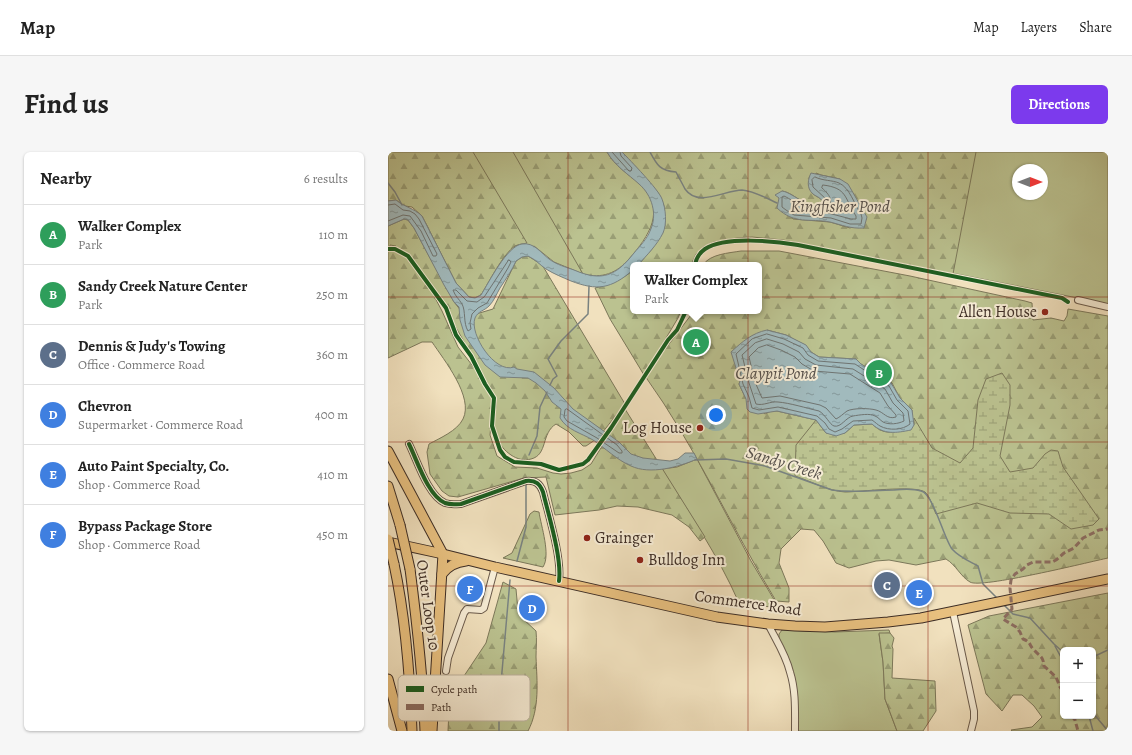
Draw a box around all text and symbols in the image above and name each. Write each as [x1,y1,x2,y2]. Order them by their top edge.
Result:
text: Map [20,15,55,41]
text: Map [973,18,999,37]
text: Layers [1021,18,1057,37]
text: Share [1079,18,1112,37]
text: Find us [24,85,109,123]
button: Directions [1011,85,1108,124]
north arrow [1012,164,1048,200]
text: Nearby [40,167,91,190]
text: 6 results [304,170,348,187]
water label: Kingfisher Pond [790,195,890,218]
text: Walker Complex [78,216,181,236]
text: A [49,226,57,243]
text: 110 m [319,226,348,243]
text: Park [78,236,102,253]
popup [630,262,762,314]
text: Walker Complex [644,270,748,290]
text: Sandy Creek Nature Center [78,276,247,296]
text: B [49,286,57,303]
text: 250 m [316,286,348,303]
text: Park [644,290,669,307]
text: Park [78,296,102,313]
place label: Allen House [958,301,1037,323]
marker: Allen House [1040,307,1050,317]
pin: A [683,327,709,357]
text: Dennis & Judy's Towing [78,336,226,356]
text: C [49,346,57,363]
text: 360 m [316,346,348,363]
text: Office · Commerce Road [78,356,205,373]
pin: B [866,358,892,388]
water label: Claypit Pond [735,362,817,385]
text: Chevron [78,396,132,416]
your location [706,405,726,425]
text: D [48,406,58,423]
text: 400 m [315,406,348,423]
text: Supermarket · Commerce Road [78,416,243,433]
place label: Log House [623,417,692,439]
marker: Log House [695,423,705,433]
water label: Sandy Creek [743,441,825,486]
text: Auto Paint Specialty, Co. [78,456,229,476]
text: E [49,466,57,483]
text: 410 m [317,466,348,483]
text: Shop · Commerce Road [78,476,200,493]
text: Bypass Package Store [78,516,212,536]
text: F [50,526,56,543]
text: 450 m [316,526,348,543]
place label: Grainger [595,527,653,549]
marker: Grainger [582,533,592,543]
text: Shop · Commerce Road [78,536,200,553]
place label: Bulldog Inn [648,549,725,571]
marker: Bulldog Inn [635,555,645,565]
street label: Outer Loop 10 [411,558,445,652]
pin: C [874,570,900,600]
pin: F [457,574,483,604]
pin: E [906,578,932,608]
street label: Commerce Road [693,585,803,621]
pin: D [519,593,545,623]
map controls [1060,647,1096,719]
button: + [1060,647,1096,683]
legend [398,675,530,721]
text: Cycle path [431,682,478,697]
button: − [1060,683,1096,719]
text: Path [431,700,452,715]

